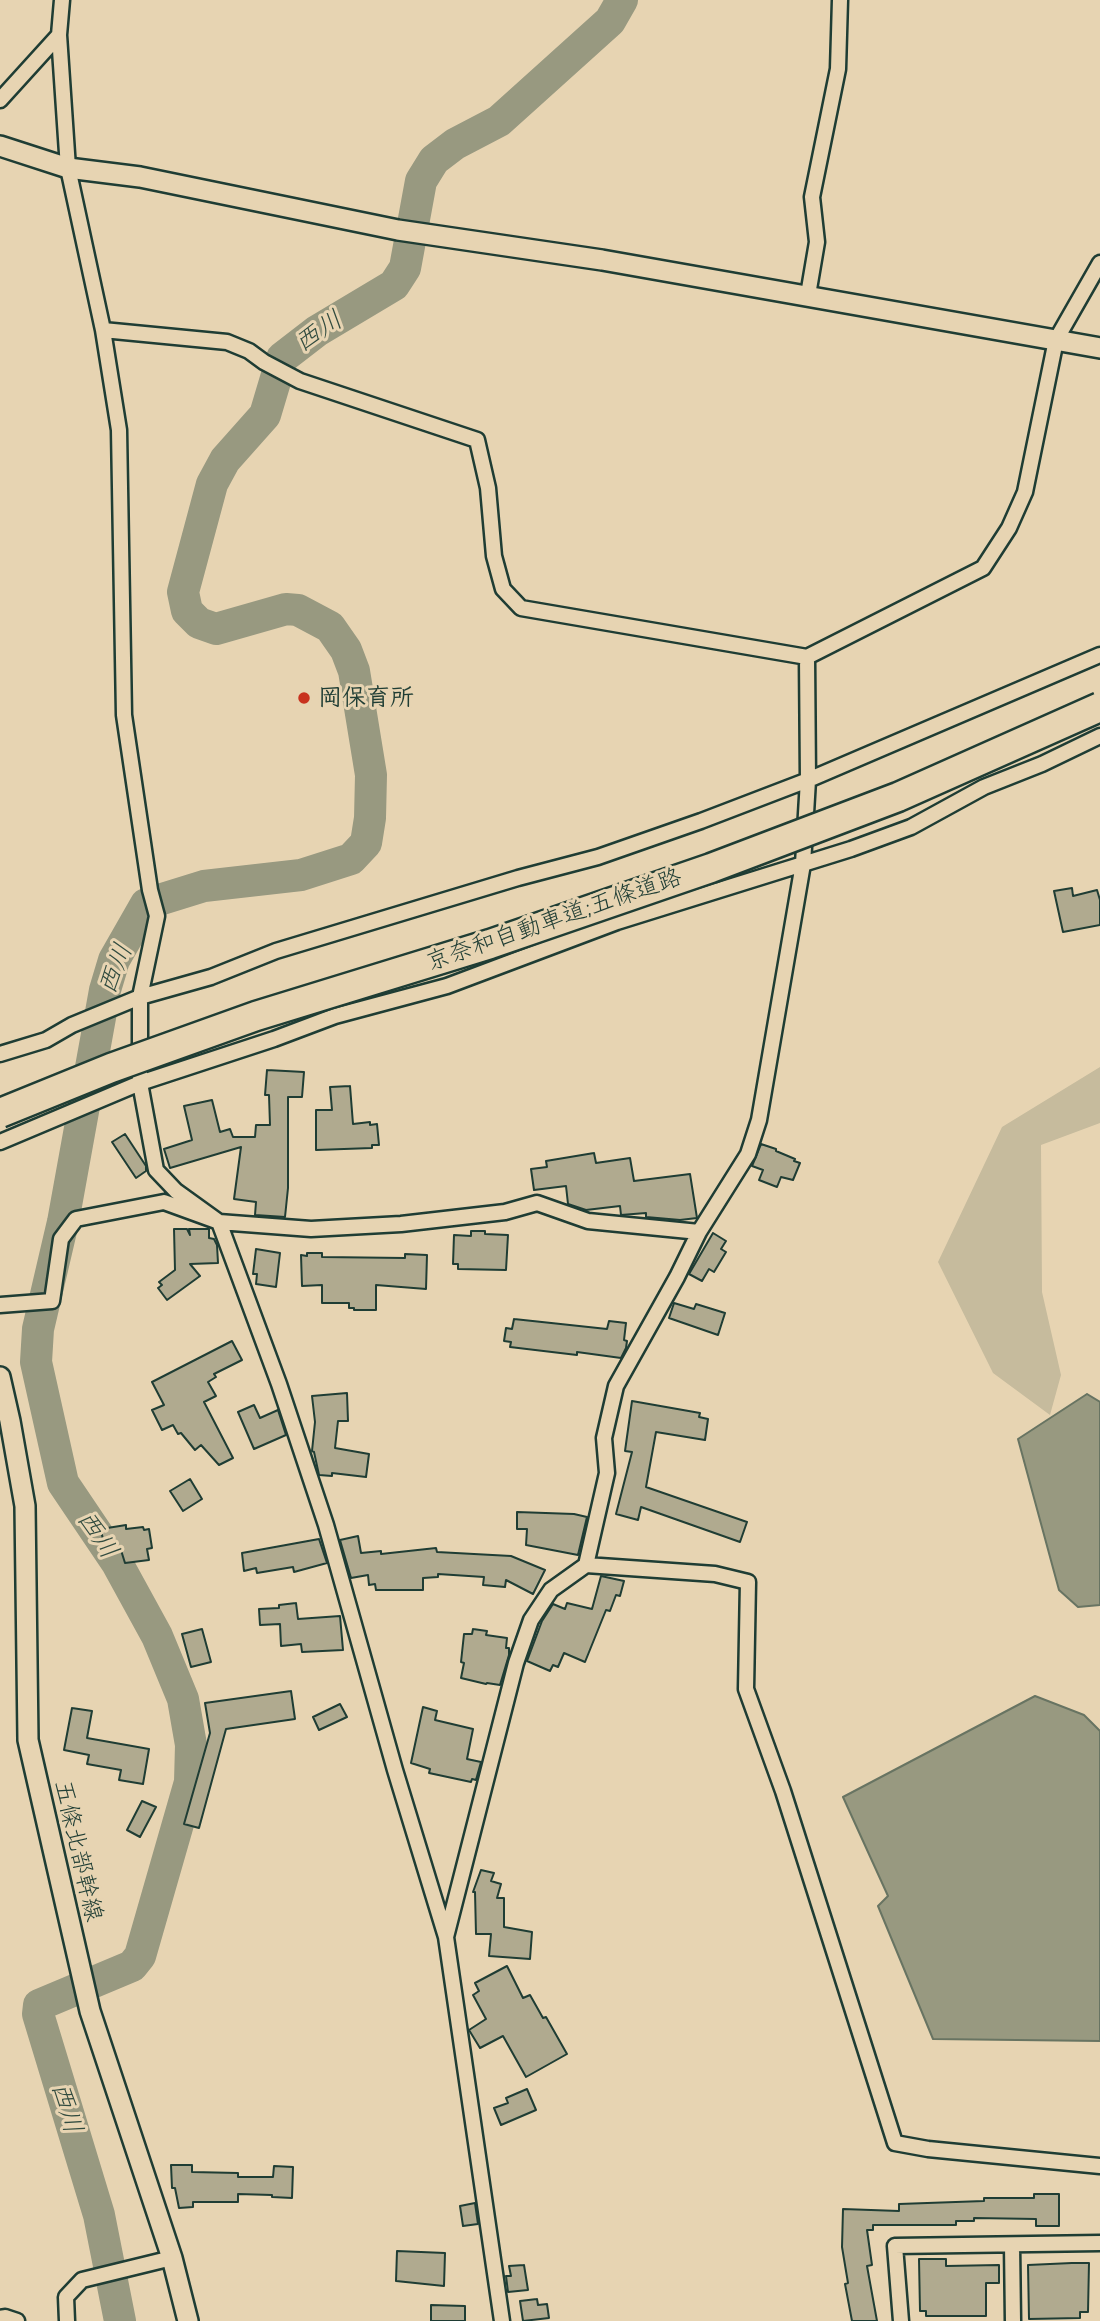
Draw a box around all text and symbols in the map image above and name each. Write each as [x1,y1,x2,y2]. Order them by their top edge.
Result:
water label: 西川 [289,305,349,359]
place label: 岡保育所 [318,684,414,712]
marker: 岡保育所 [296,690,312,706]
street label: 京奈和自動車道;五條道路 [422,863,686,977]
water label: 西川 [92,939,140,999]
water label: 西川 [70,1505,124,1565]
street label: 五條北部幹線 [48,1778,108,1924]
water label: 西川 [43,2079,89,2137]

